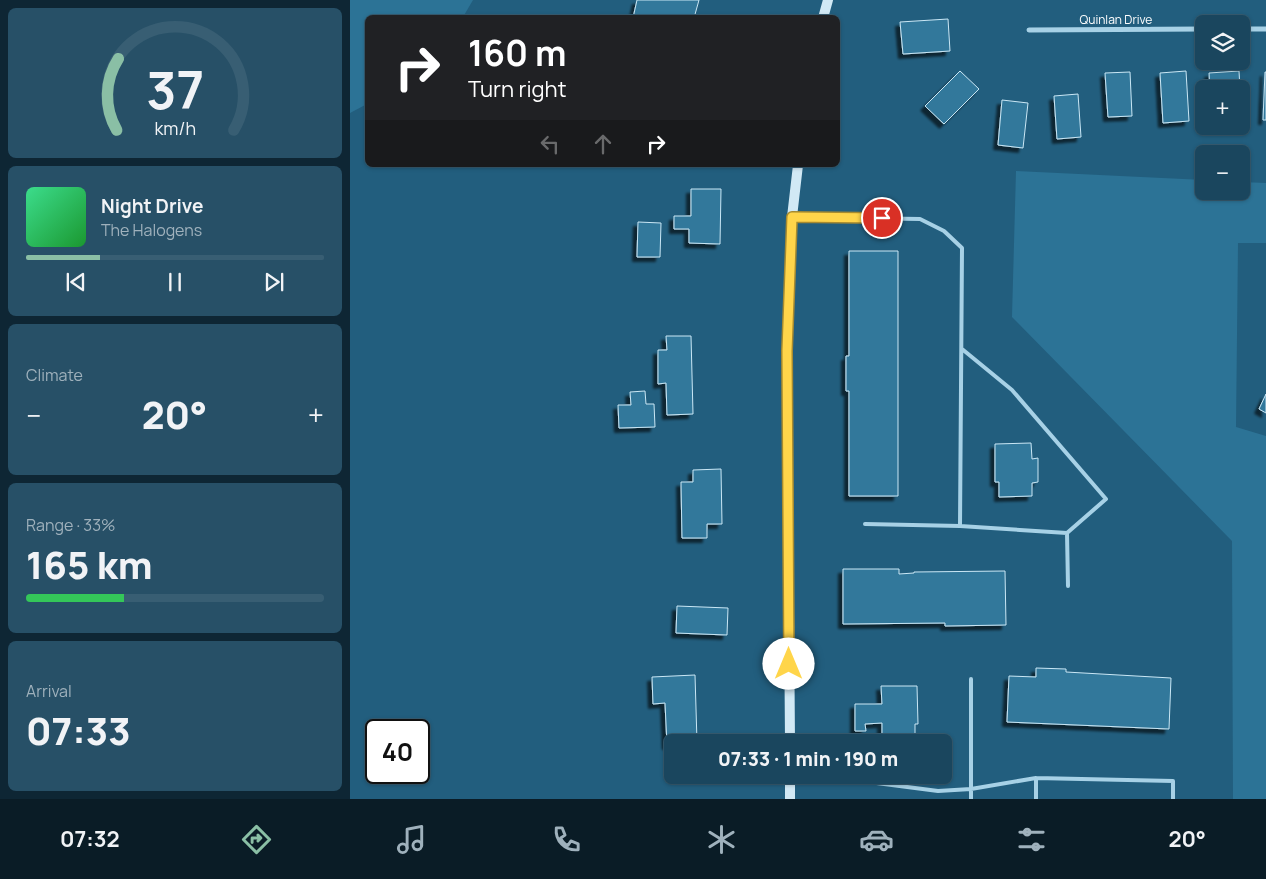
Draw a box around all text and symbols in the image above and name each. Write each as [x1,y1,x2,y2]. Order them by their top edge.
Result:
street label: Quinlan Drive [1080,11,1152,28]
map controls [1195,15,1250,200]
button: layers [1195,15,1250,70]
text: 160 m [468,29,567,77]
icon: right [385,35,450,100]
text: 37 [146,54,204,125]
text: Turn right [468,74,566,104]
button: + [1195,80,1250,135]
text: km/h [154,116,196,140]
icon: left [536,130,564,158]
icon: ahead [589,130,617,158]
icon: right [642,130,670,158]
button: − [1195,145,1250,200]
text: Night Drive [101,193,203,219]
pin [861,197,903,239]
icon: arrive [868,204,896,232]
text: The Halogens [101,219,202,241]
icon: previous [62,268,90,296]
icon: pause [161,268,189,296]
icon: next [260,268,288,296]
text: Climate [26,364,83,386]
text: 20° [142,388,207,440]
text: − [26,396,41,434]
text: + [308,396,324,434]
text: Range · 33% [26,514,115,536]
text: 165 km [26,538,153,590]
position arrow [762,637,814,689]
text: Arrival [26,680,72,702]
text: 07:33 [26,704,131,756]
speed limit sign: 40 [365,719,430,784]
text: 07:33 · 1 min · 190 m [718,746,898,772]
icon: directions [239,822,274,857]
icon: music [394,822,429,857]
icon: phone [549,822,584,857]
icon: climate [704,822,739,857]
icon: car [859,822,894,857]
icon: filters [1014,822,1049,857]
text: 07:32 [60,824,120,854]
text: 20° [1168,824,1206,854]

